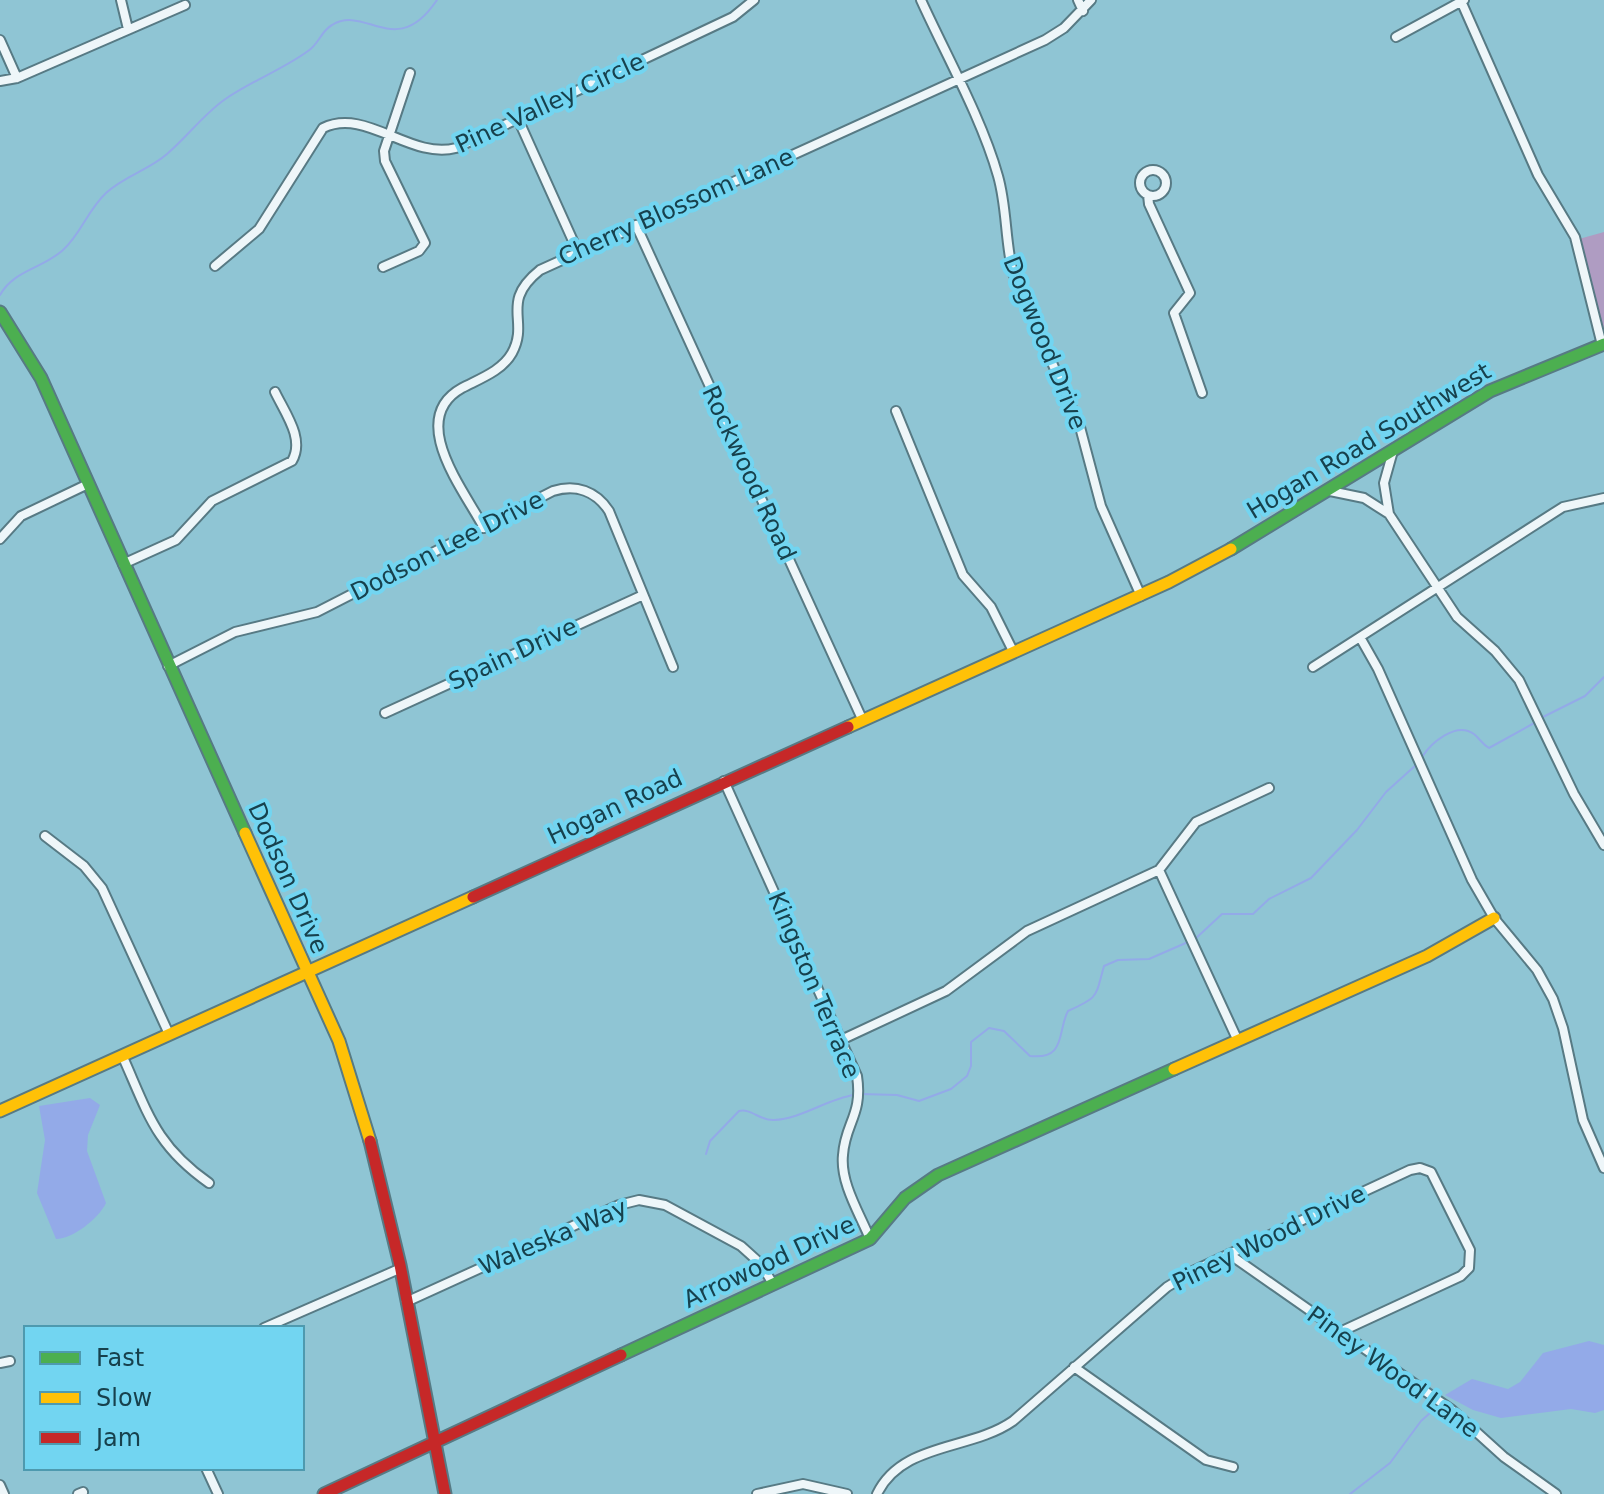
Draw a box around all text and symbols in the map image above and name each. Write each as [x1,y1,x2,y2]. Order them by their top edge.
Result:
street label: Pine Valley Circle [451,47,649,159]
street label: Cherry Blossom Lane [554,142,798,272]
street label: Dogwood Drive [998,252,1092,434]
street label: Hogan Road Southwest [1242,357,1496,525]
street label: Rockwood Road [696,381,802,565]
street label: Dodson Lee Drive [346,485,548,607]
street label: Spain Drive [444,612,582,696]
street label: Hogan Road [543,764,687,850]
street label: Dodson Drive [242,798,334,958]
street label: Kingston Terrace [762,888,866,1082]
street label: Piney Wood Drive [1168,1179,1370,1297]
street label: Waleska Way [475,1193,631,1281]
street label: Arrowood Drive [679,1210,859,1314]
street label: Piney Wood Lane [1302,1300,1484,1444]
legend [24,1326,304,1470]
text: Fast [96,1344,144,1372]
text: Slow [96,1384,152,1412]
text: Jam [94,1424,141,1452]

